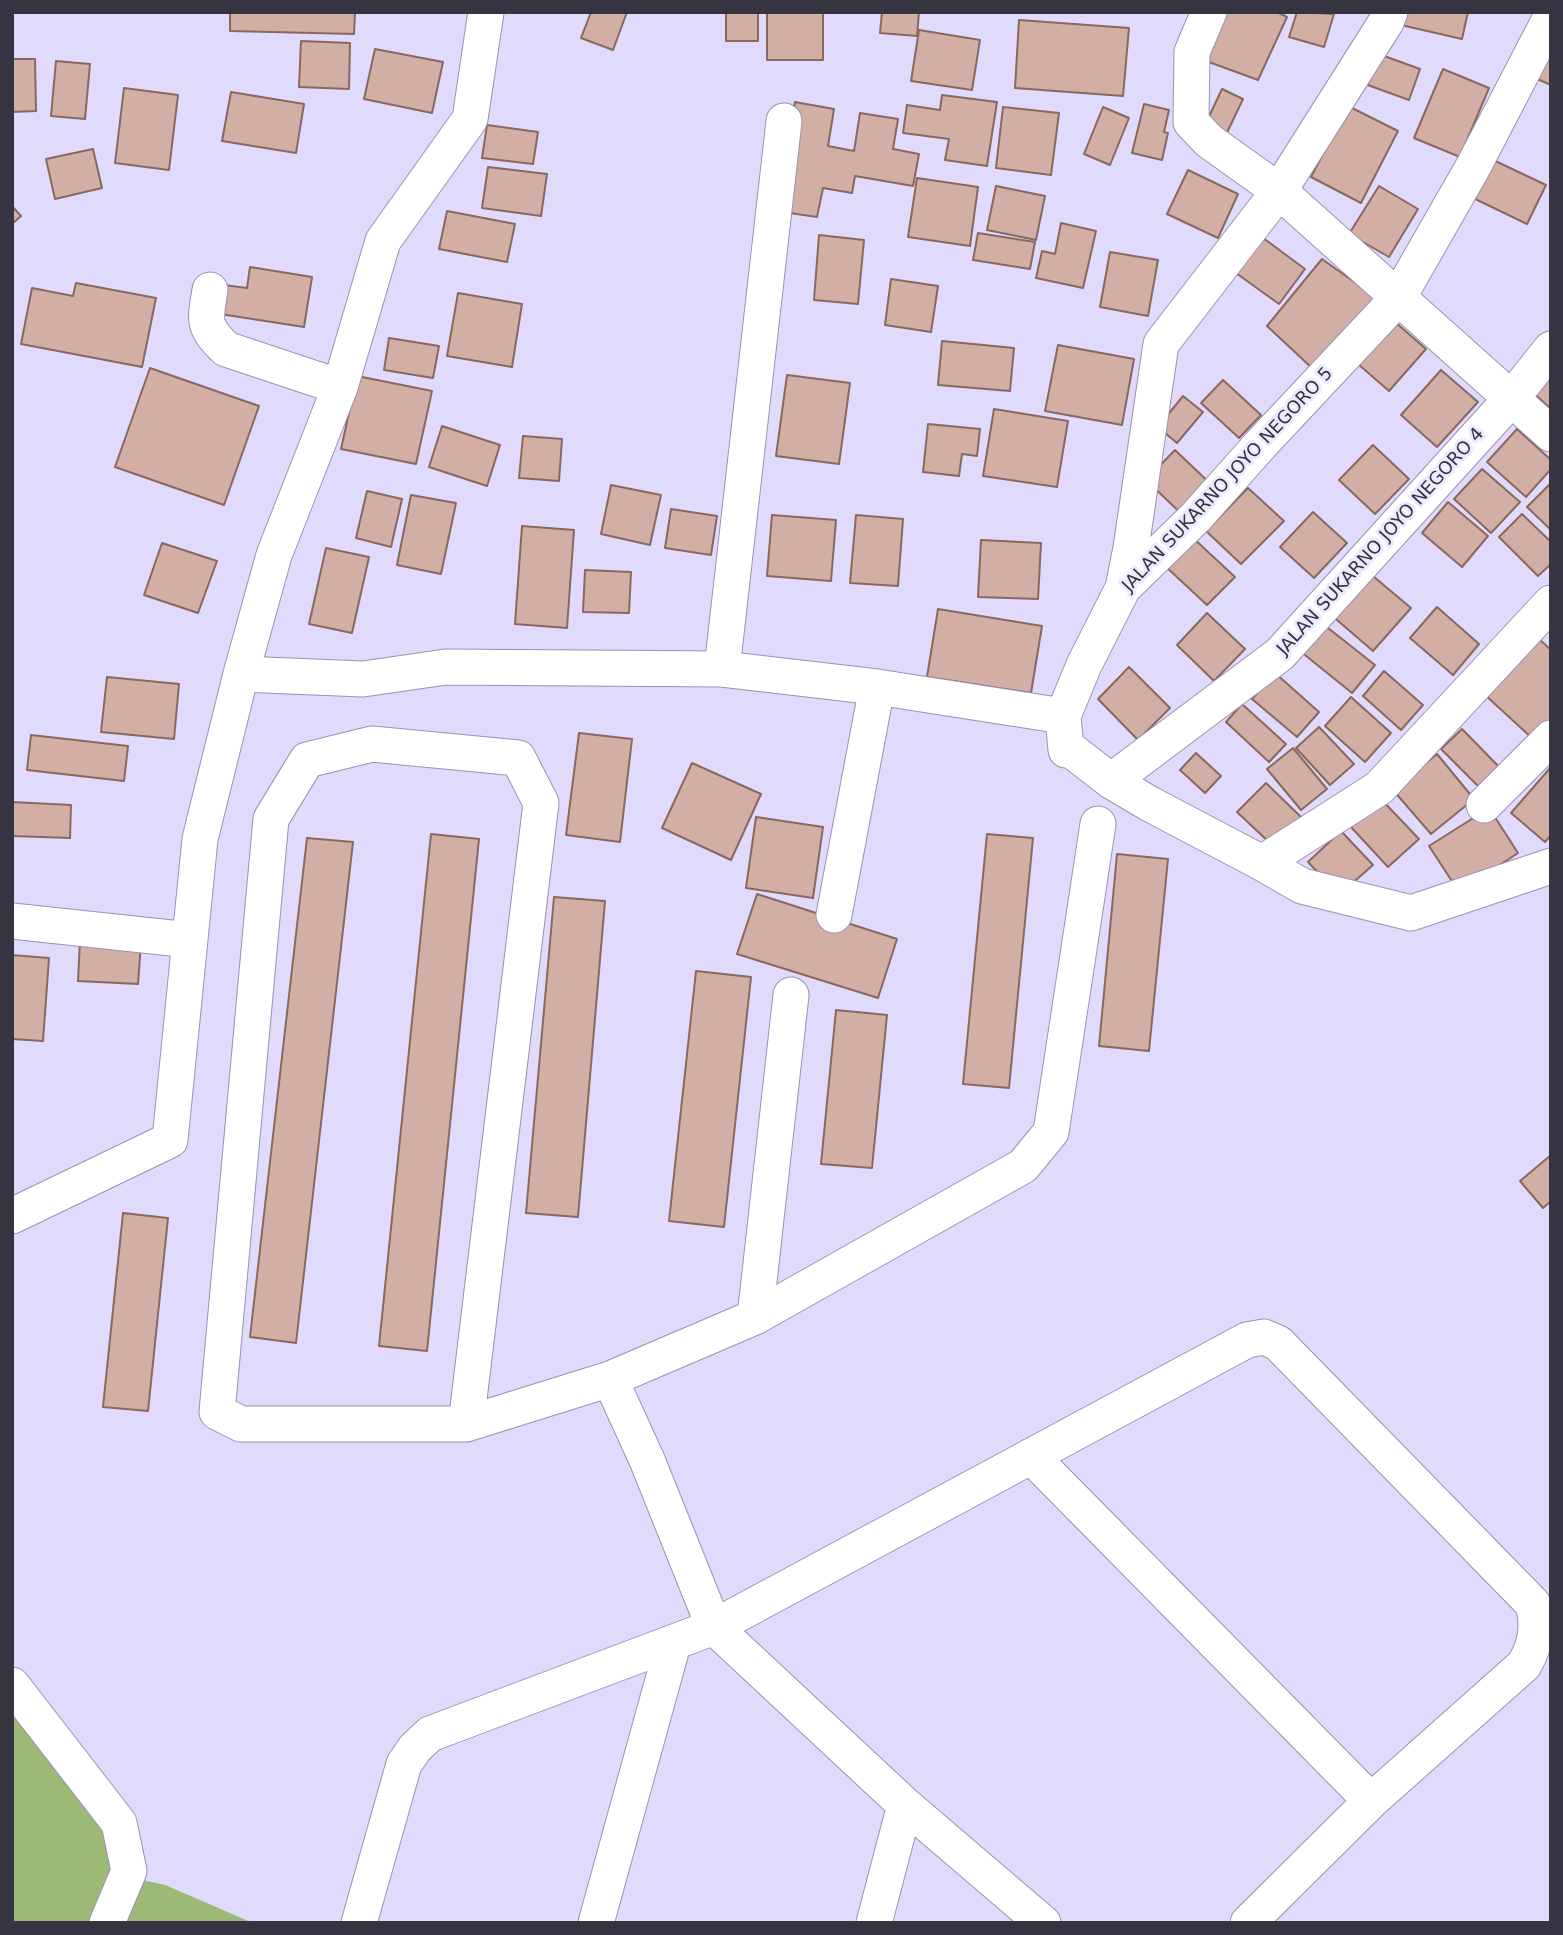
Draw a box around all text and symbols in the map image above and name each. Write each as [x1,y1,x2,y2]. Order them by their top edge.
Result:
street label: JALAN SUKARNO JOYO NEGORO 5 [1118,363,1338,597]
street label: JALAN SUKARNO JOYO NEGORO 4 [1273,424,1489,660]

